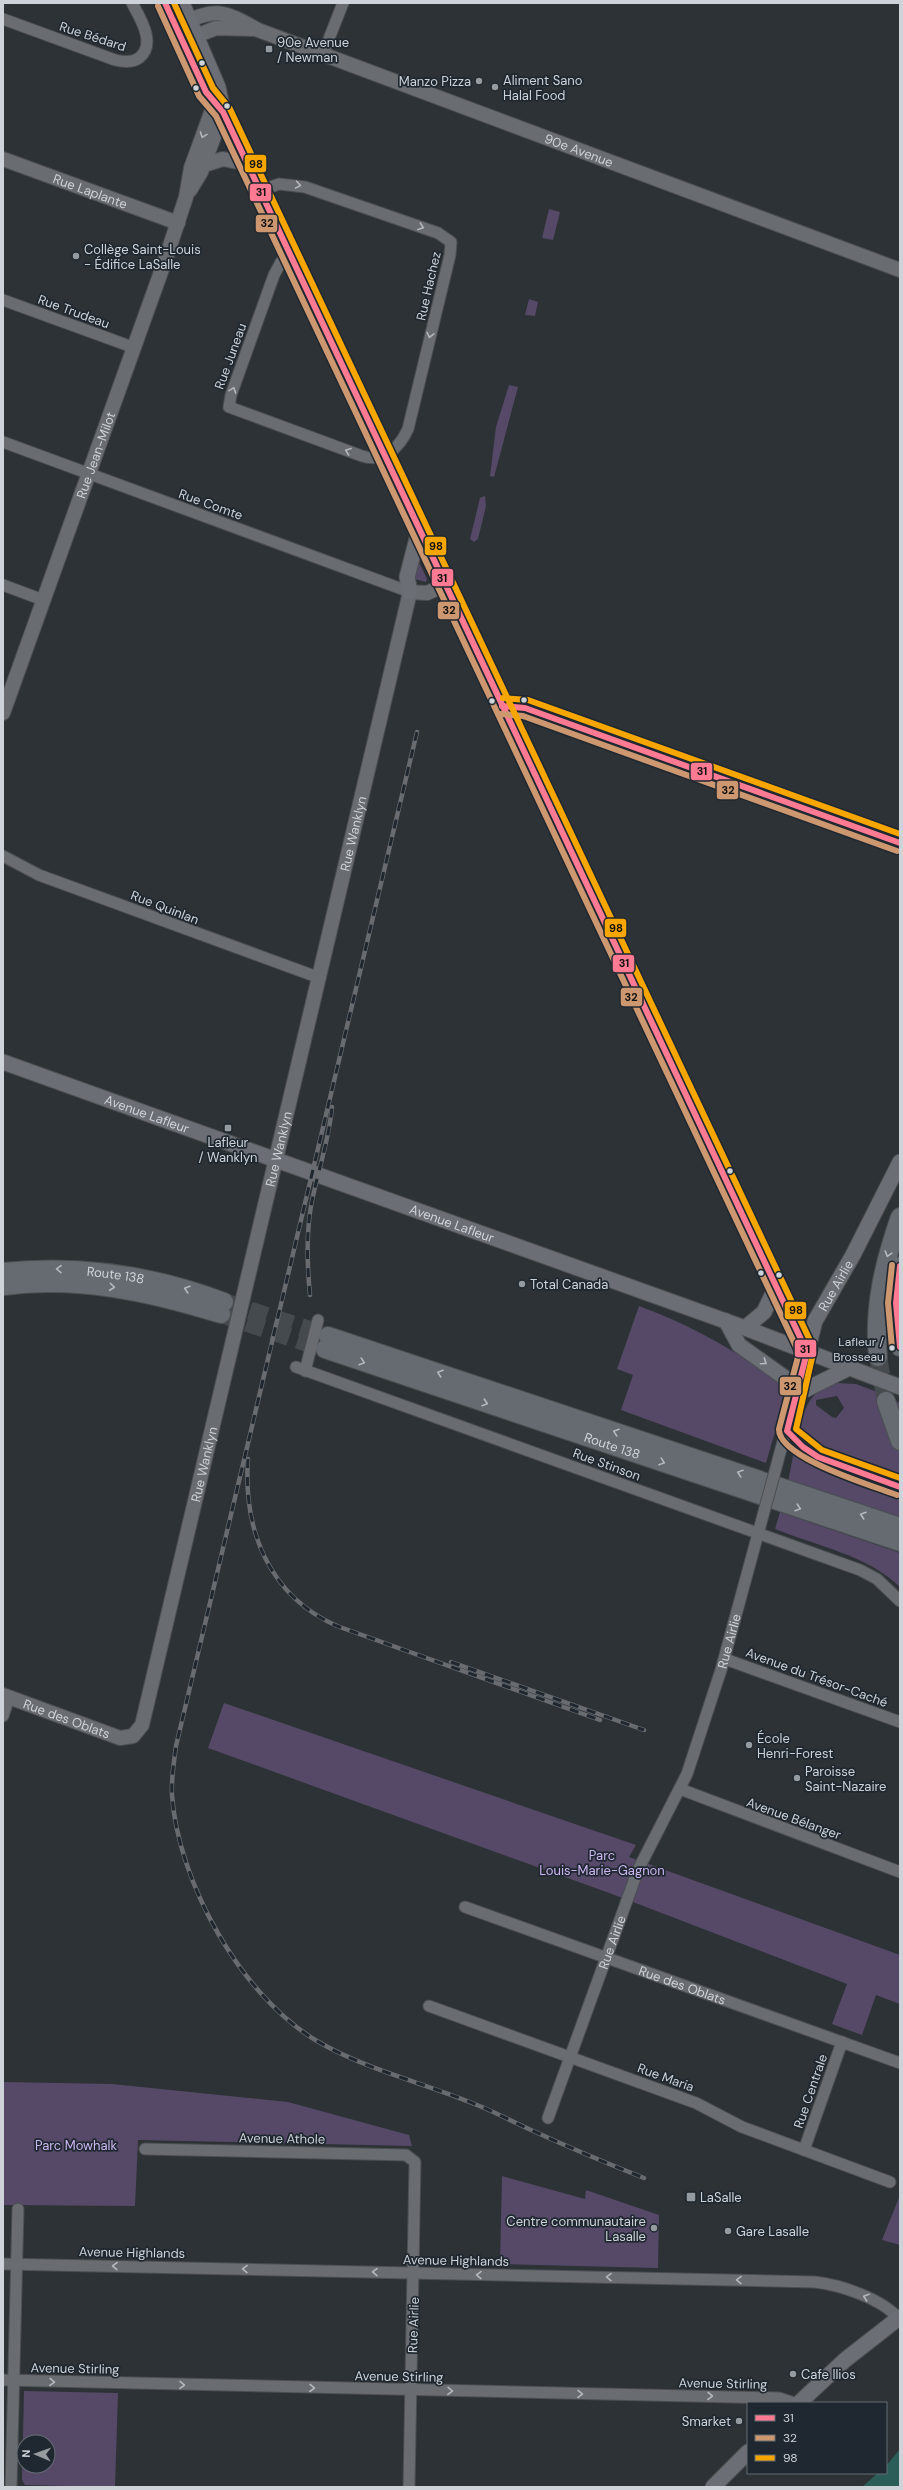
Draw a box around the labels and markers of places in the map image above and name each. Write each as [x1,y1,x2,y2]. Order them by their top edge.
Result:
place label: 90e Avenue / Newman [277,34,349,66]
marker: 90e Avenue / Newman [264,44,274,54]
unlabelled marker [197,58,207,68]
place label: Aliment Sano Halal Food [503,72,583,104]
place label: Manzo Pizza [399,73,471,90]
marker: Manzo Pizza [474,76,484,86]
marker: Aliment Sano Halal Food [490,82,500,92]
unlabelled marker [191,83,201,93]
unlabelled marker [222,101,232,111]
place label: Collège Saint-Louis - Édifice LaSalle [84,241,201,273]
marker: Collège Saint-Louis - Édifice LaSalle [71,251,81,261]
unlabelled marker [519,695,529,705]
unlabelled marker [487,696,497,706]
marker: Lafleur / Wanklyn [223,1123,233,1133]
place label: Lafleur / Wanklyn [198,1134,258,1166]
unlabelled marker [725,1166,735,1176]
unlabelled marker [756,1268,766,1278]
unlabelled marker [774,1270,784,1280]
place label: Total Canada [530,1276,608,1293]
marker: Total Canada [517,1279,527,1289]
place label: Lafleur / Brosseau [833,1334,884,1365]
marker: Lafleur / Brosseau [887,1343,897,1353]
place label: École Henri-Forest [757,1729,833,1762]
marker: École Henri-Forest [744,1740,754,1750]
place label: Paroisse Saint-Nazaire [805,1763,886,1795]
marker: Paroisse Saint-Nazaire [792,1773,802,1783]
place label: LaSalle [700,2189,742,2206]
marker: LaSalle [685,2191,697,2203]
place label: Centre communautaire Lasalle [506,2213,646,2245]
marker: Centre communautaire Lasalle [649,2223,659,2233]
place label: Gare Lasalle [736,2223,809,2240]
marker: Gare Lasalle [723,2226,733,2236]
place label: Cafe Ilios [801,2366,856,2383]
marker: Cafe Ilios [788,2369,798,2379]
place label: Smarket [682,2413,731,2430]
marker: Smarket [734,2416,744,2426]

